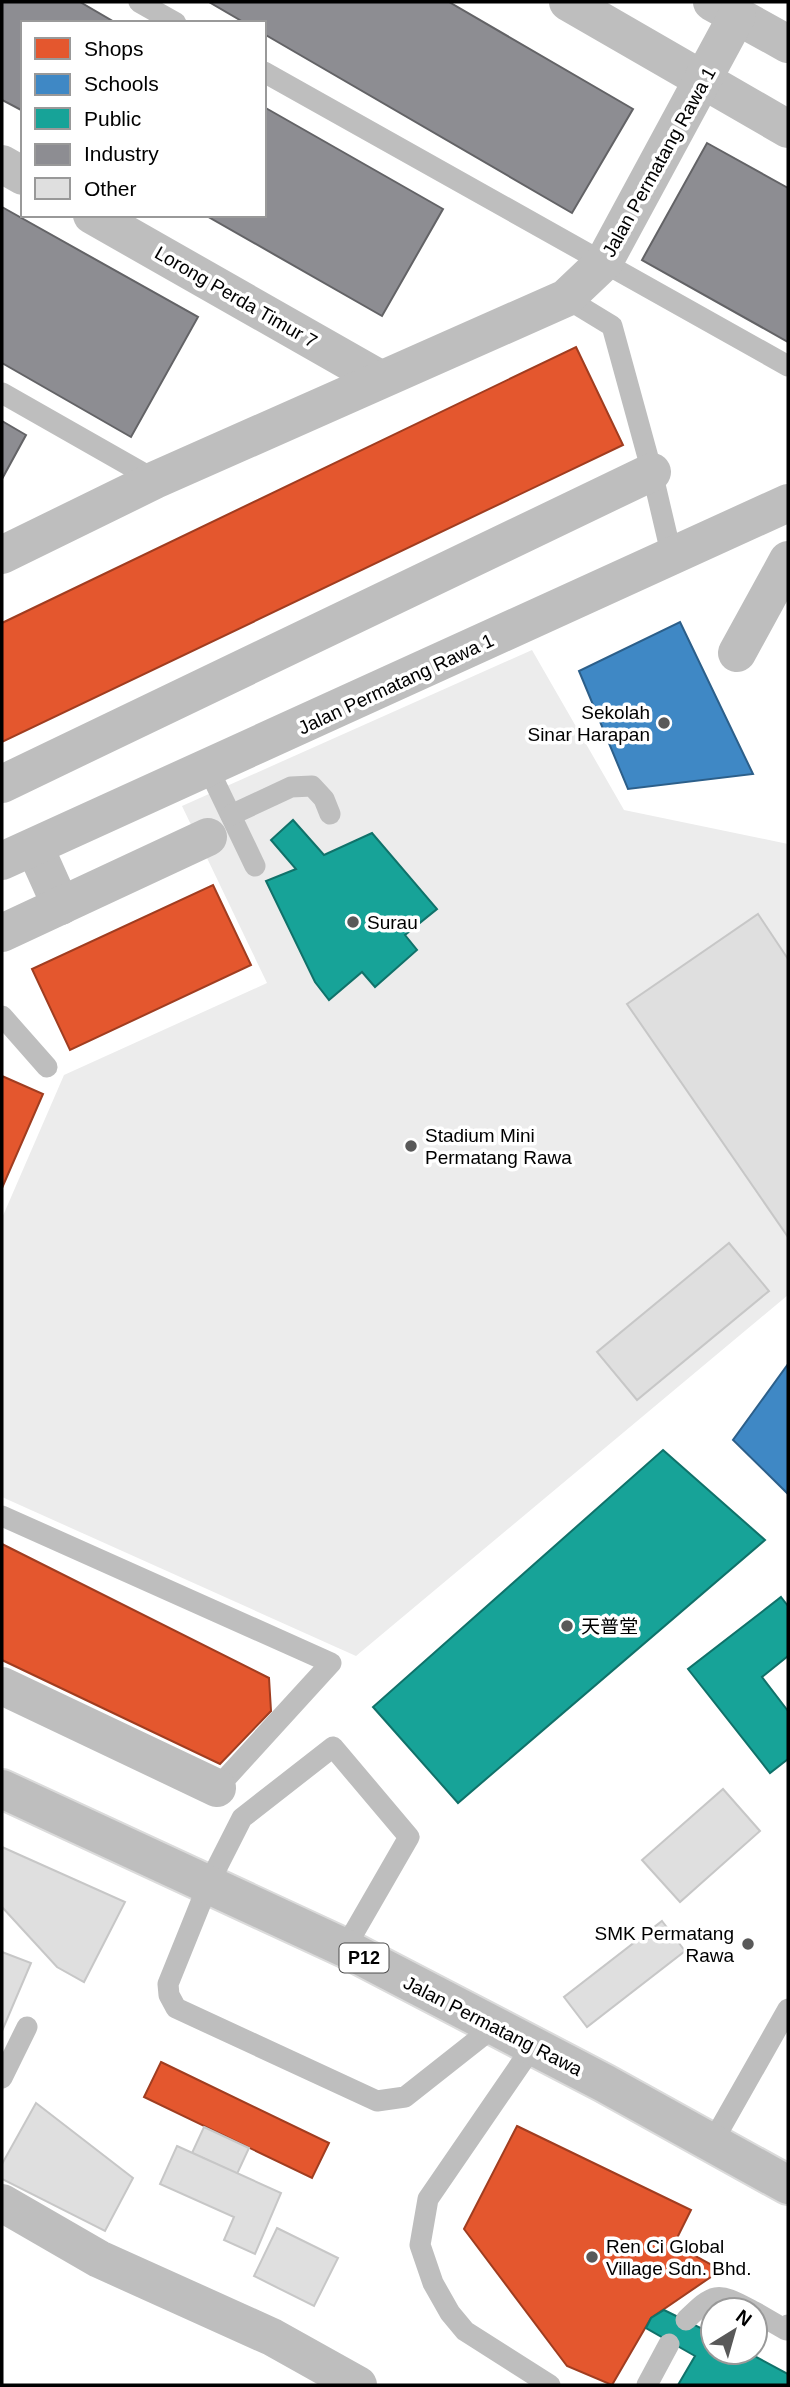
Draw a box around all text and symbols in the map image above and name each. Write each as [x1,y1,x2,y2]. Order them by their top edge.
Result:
legend [21,21,266,217]
text: Shops [84,37,144,60]
street label: Jalan Permatang Rawa 1 [598,64,720,260]
text: Schools [84,72,159,95]
text: Public [84,107,141,130]
text: Industry [84,142,159,165]
text: Other [84,177,137,200]
street label: Lorong Perda Timur 7 [151,242,321,352]
street label: Jalan Permatang Rawa 1 [295,629,497,739]
place label: Sekolah Sinar Harapan [527,702,650,745]
marker: Sekolah Sinar Harapan [656,715,672,731]
place label: Surau [367,912,418,933]
marker: Surau [345,914,361,930]
place label: Stadium Mini Permatang Rawa [425,1125,572,1168]
marker: Stadium Mini Permatang Rawa [403,1138,419,1154]
place label: 天普堂 [581,1616,638,1637]
marker: 天普堂 [559,1618,575,1634]
place label: SMK Permatang Rawa [595,1923,734,1966]
marker: SMK Permatang Rawa [740,1936,756,1952]
road number: P12 [340,1944,388,1972]
street label: Jalan Permatang Rawa [400,1972,586,2080]
place label: Ren Ci Global Village Sdn. Bhd. [606,2236,751,2279]
marker: Ren Ci Global Village Sdn. Bhd. [584,2249,600,2265]
north arrow [699,2296,769,2366]
text: N [732,2305,756,2330]

